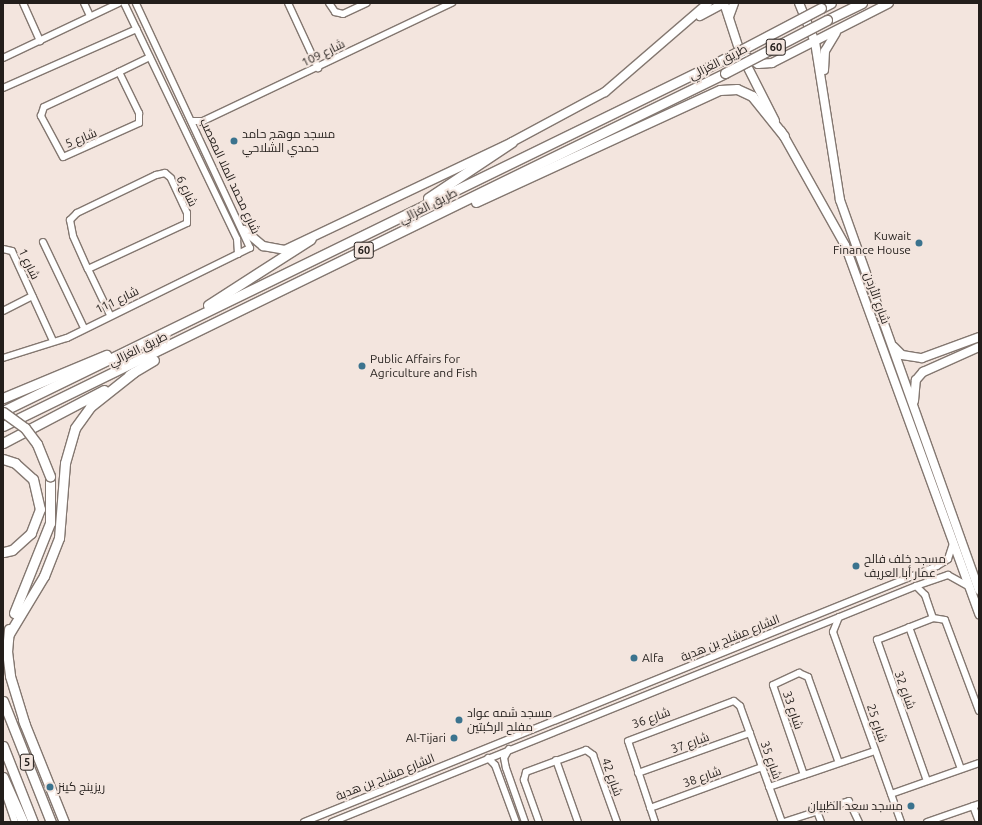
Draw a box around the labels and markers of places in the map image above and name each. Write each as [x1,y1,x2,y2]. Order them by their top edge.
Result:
place label: مسجد موهج حامد حمدي الشلاحي [242,127,335,155]
marker: مسجد موهج حامد حمدي الشلاحي [229,136,239,146]
place label: Kuwait Finance House [833,229,911,257]
marker: Kuwait Finance House [914,238,924,248]
place label: Public Affairs for Agriculture and Fish [370,352,477,380]
marker: Public Affairs for Agriculture and Fish [357,361,367,371]
place label: مسجد خلف فالح عمار أبا العريف [864,552,946,580]
marker: مسجد خلف فالح عمار أبا العريف [851,561,861,571]
place label: Alfa [642,651,664,665]
marker: Alfa [629,653,639,663]
place label: مسجد شمه عواد مفلح الركبتين [467,706,552,734]
marker: مسجد شمه عواد مفلح الركبتين [454,715,464,725]
place label: Al-Tijari [406,731,446,745]
marker: Al-Tijari [449,733,459,743]
place label: ريزينج كينز [58,780,105,794]
marker: ريزينج كينز [45,782,55,792]
place label: مسجد سعد الظبيان [808,799,903,813]
marker: مسجد سعد الظبيان [906,801,916,811]

